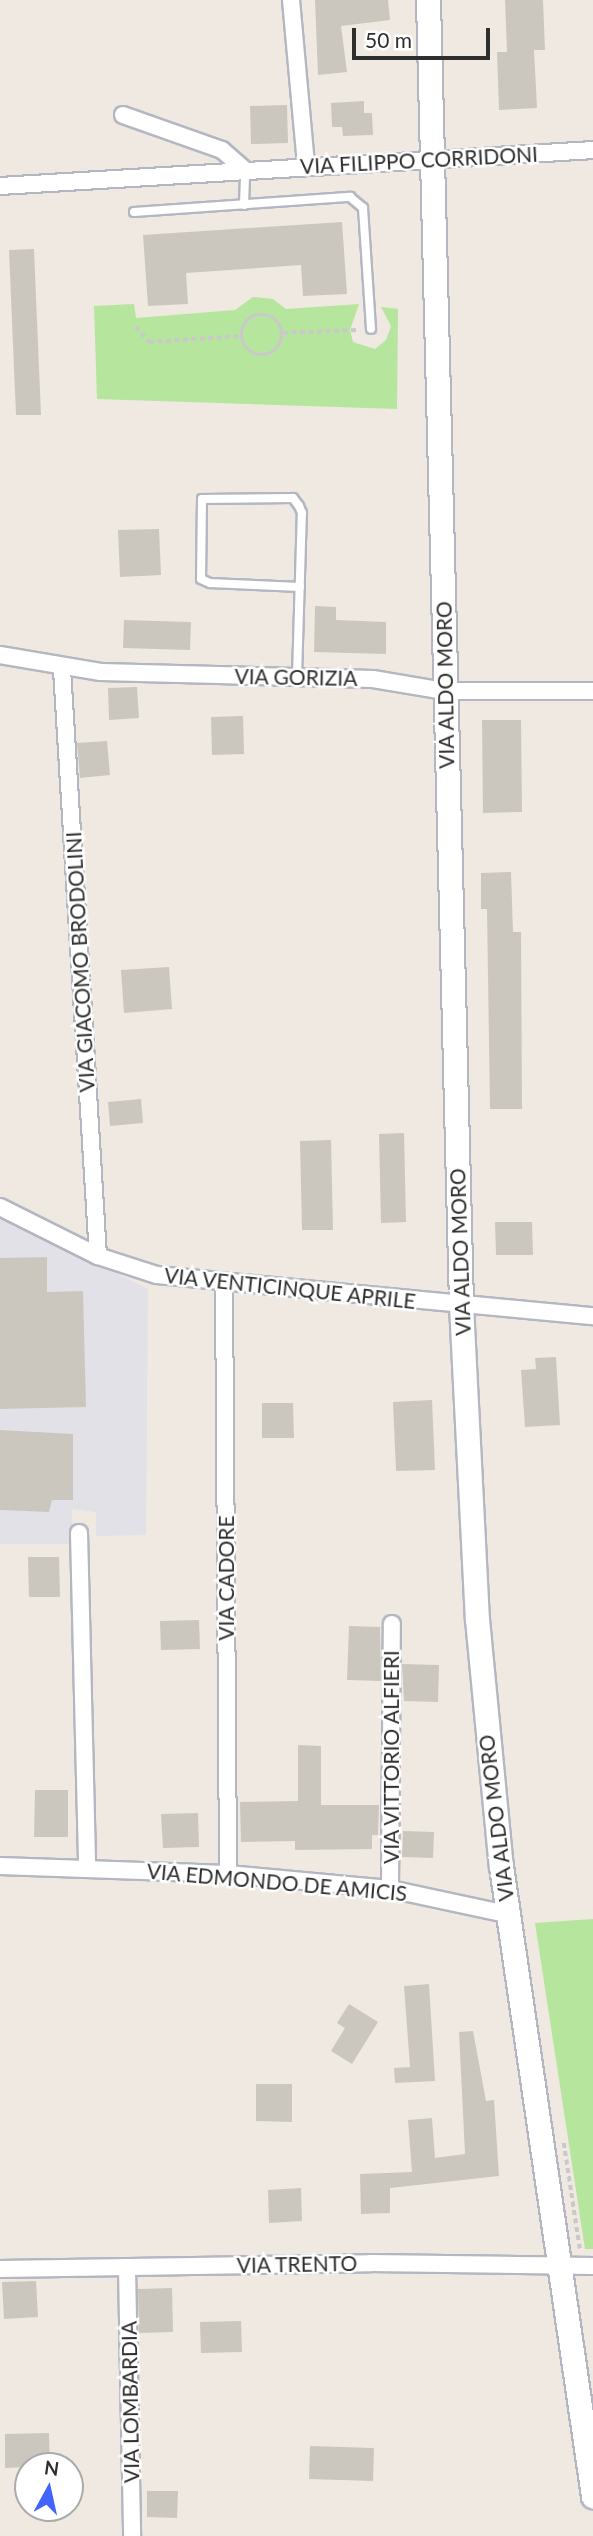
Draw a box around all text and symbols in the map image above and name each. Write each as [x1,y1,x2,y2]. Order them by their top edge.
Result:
scale bar [355,14,493,58]
text: 50 m [365,27,412,52]
street label: VIA FILIPPO CORRIDONI [299,141,539,179]
street label: VIA ALDO MORO [431,600,459,770]
street label: VIA GORIZIA [234,663,358,691]
street label: VIA GIACOMO BRODOLINI [61,831,99,1093]
street label: VIA ALDO MORO [444,1167,476,1337]
street label: VIA VENTICINQUE APRILE [162,1262,418,1314]
street label: VIA CADORE [213,1515,239,1641]
street label: VIA VITTORIO ALFIERI [378,1649,404,1865]
street label: VIA ALDO MORO [473,1733,519,1903]
street label: VIA EDMONDO DE AMICIS [145,1858,409,1906]
street label: VIA TRENTO [236,2250,358,2278]
street label: VIA LOMBARDIA [116,2320,144,2484]
north arrow [14,2452,84,2522]
text: N [43,2455,61,2480]

